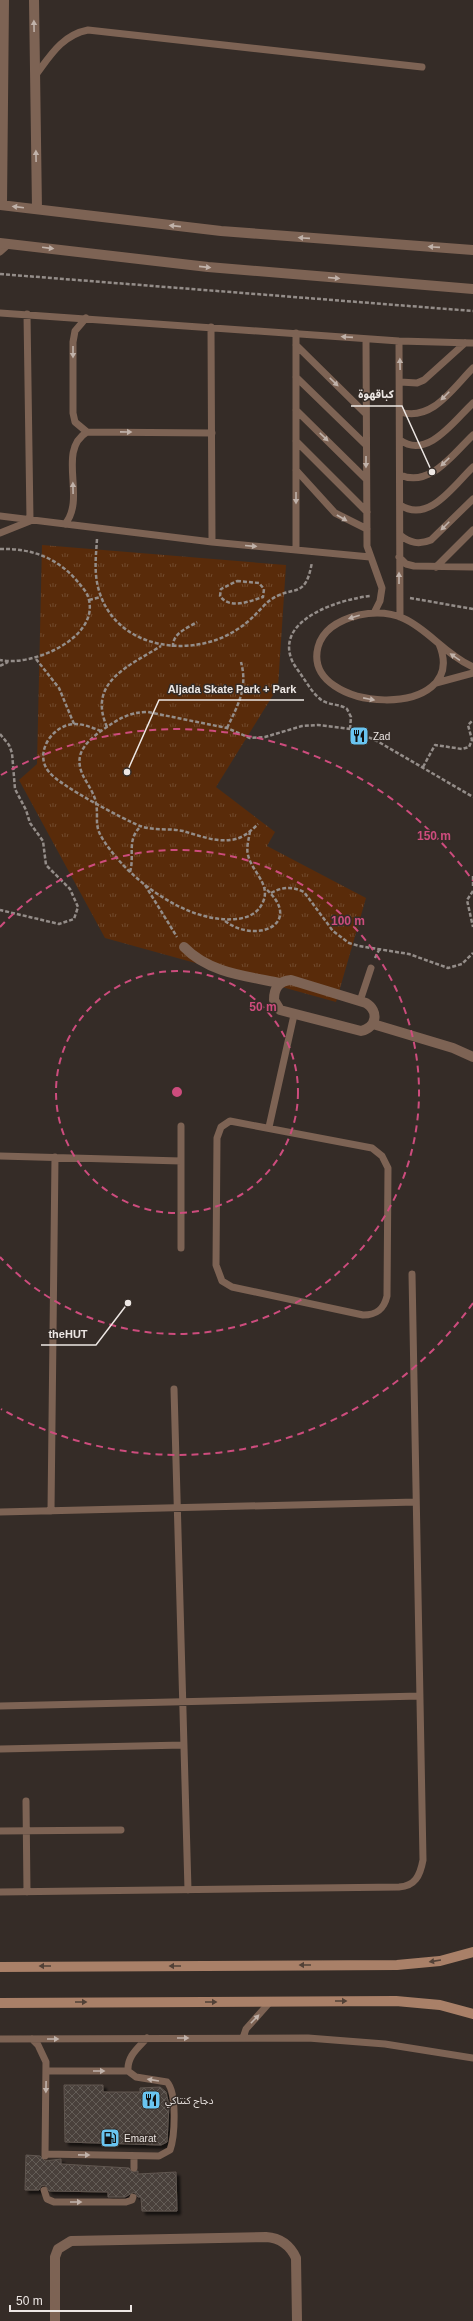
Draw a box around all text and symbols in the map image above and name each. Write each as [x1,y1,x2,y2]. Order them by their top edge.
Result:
one-way arrow [31,19,37,32]
one-way arrow [33,149,39,162]
one-way arrow [12,204,24,210]
one-way arrow [169,223,181,229]
one-way arrow [298,234,310,241]
one-way arrow [428,244,440,251]
one-way arrow [42,245,54,252]
one-way arrow [198,264,211,270]
one-way arrow [328,274,340,281]
one-way arrow [341,334,353,341]
one-way arrow [70,346,76,359]
one-way arrow [397,357,403,370]
one-way arrow [329,377,339,387]
callout: كباقهوة [351,383,402,406]
text: كباقهوة [358,388,395,401]
one-way arrow [440,391,450,401]
one-way arrow [120,429,132,436]
one-way arrow [319,432,329,442]
one-way arrow [363,456,369,469]
one-way arrow [440,457,450,467]
one-way arrow [70,482,77,494]
one-way arrow [293,492,299,505]
one-way arrow [336,514,348,521]
one-way arrow [440,521,450,531]
one-way arrow [245,542,257,549]
one-way arrow [396,571,402,584]
one-way arrow [347,614,359,620]
one-way arrow [450,653,460,661]
callout: Aljada Skate Park + Park [159,677,304,700]
text: Aljada Skate Park + Park [168,683,297,695]
one-way arrow [363,696,375,702]
restaurant icon: Zad [348,725,370,747]
place label: Zad [373,731,390,742]
text: 150 m [417,829,451,843]
text: 100 m [331,914,365,928]
text: 50 m [249,1000,277,1014]
centre of rings [170,1085,184,1099]
callout: theHUT [41,1322,96,1345]
text: theHUT [48,1328,88,1340]
one-way arrow [429,1959,441,1965]
one-way arrow [298,1962,311,1968]
one-way arrow [38,1963,51,1969]
one-way arrow [168,1963,181,1969]
one-way arrow [335,1998,348,2004]
one-way arrow [75,1999,88,2005]
one-way arrow [205,1999,218,2005]
one-way arrow [250,2014,260,2024]
one-way arrow [177,2035,190,2041]
one-way arrow [47,2036,60,2042]
one-way arrow [93,2068,106,2074]
one-way arrow [147,2076,159,2082]
one-way arrow [43,2081,49,2094]
restaurant icon: دجاج كنتاكي [140,2089,162,2111]
place label: دجاج كنتاكي [165,2095,214,2108]
fuel station icon: Emarat [99,2127,121,2149]
place label: Emarat [124,2133,156,2144]
one-way arrow [78,2152,91,2158]
one-way arrow [70,2199,83,2205]
scale bar [10,2287,131,2313]
text: 50 m [16,2294,43,2308]

